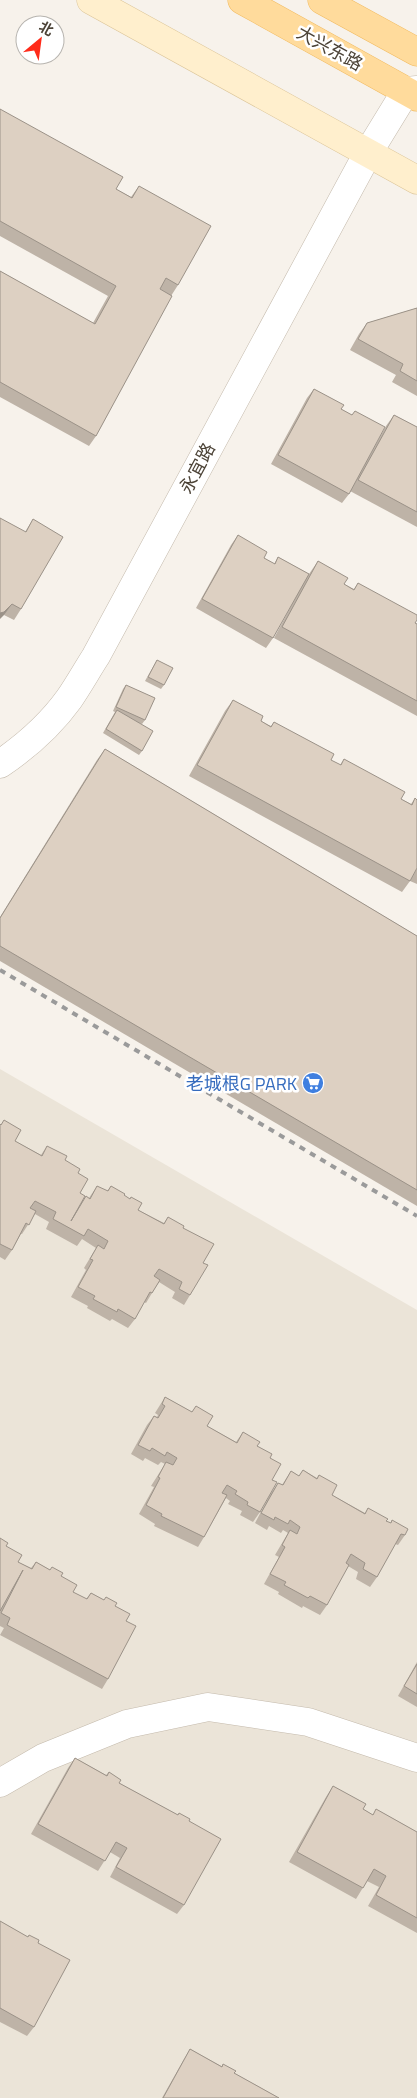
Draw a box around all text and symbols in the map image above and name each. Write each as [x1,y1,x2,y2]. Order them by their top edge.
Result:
north arrow [15,15,65,65]
text: 北 [35,16,58,41]
street label: 大兴东路 [292,19,368,77]
street label: 永宜路 [172,438,222,498]
place label: 老城根G PARK [186,1070,297,1097]
supermarket icon: 老城根G PARK [301,1071,325,1095]

